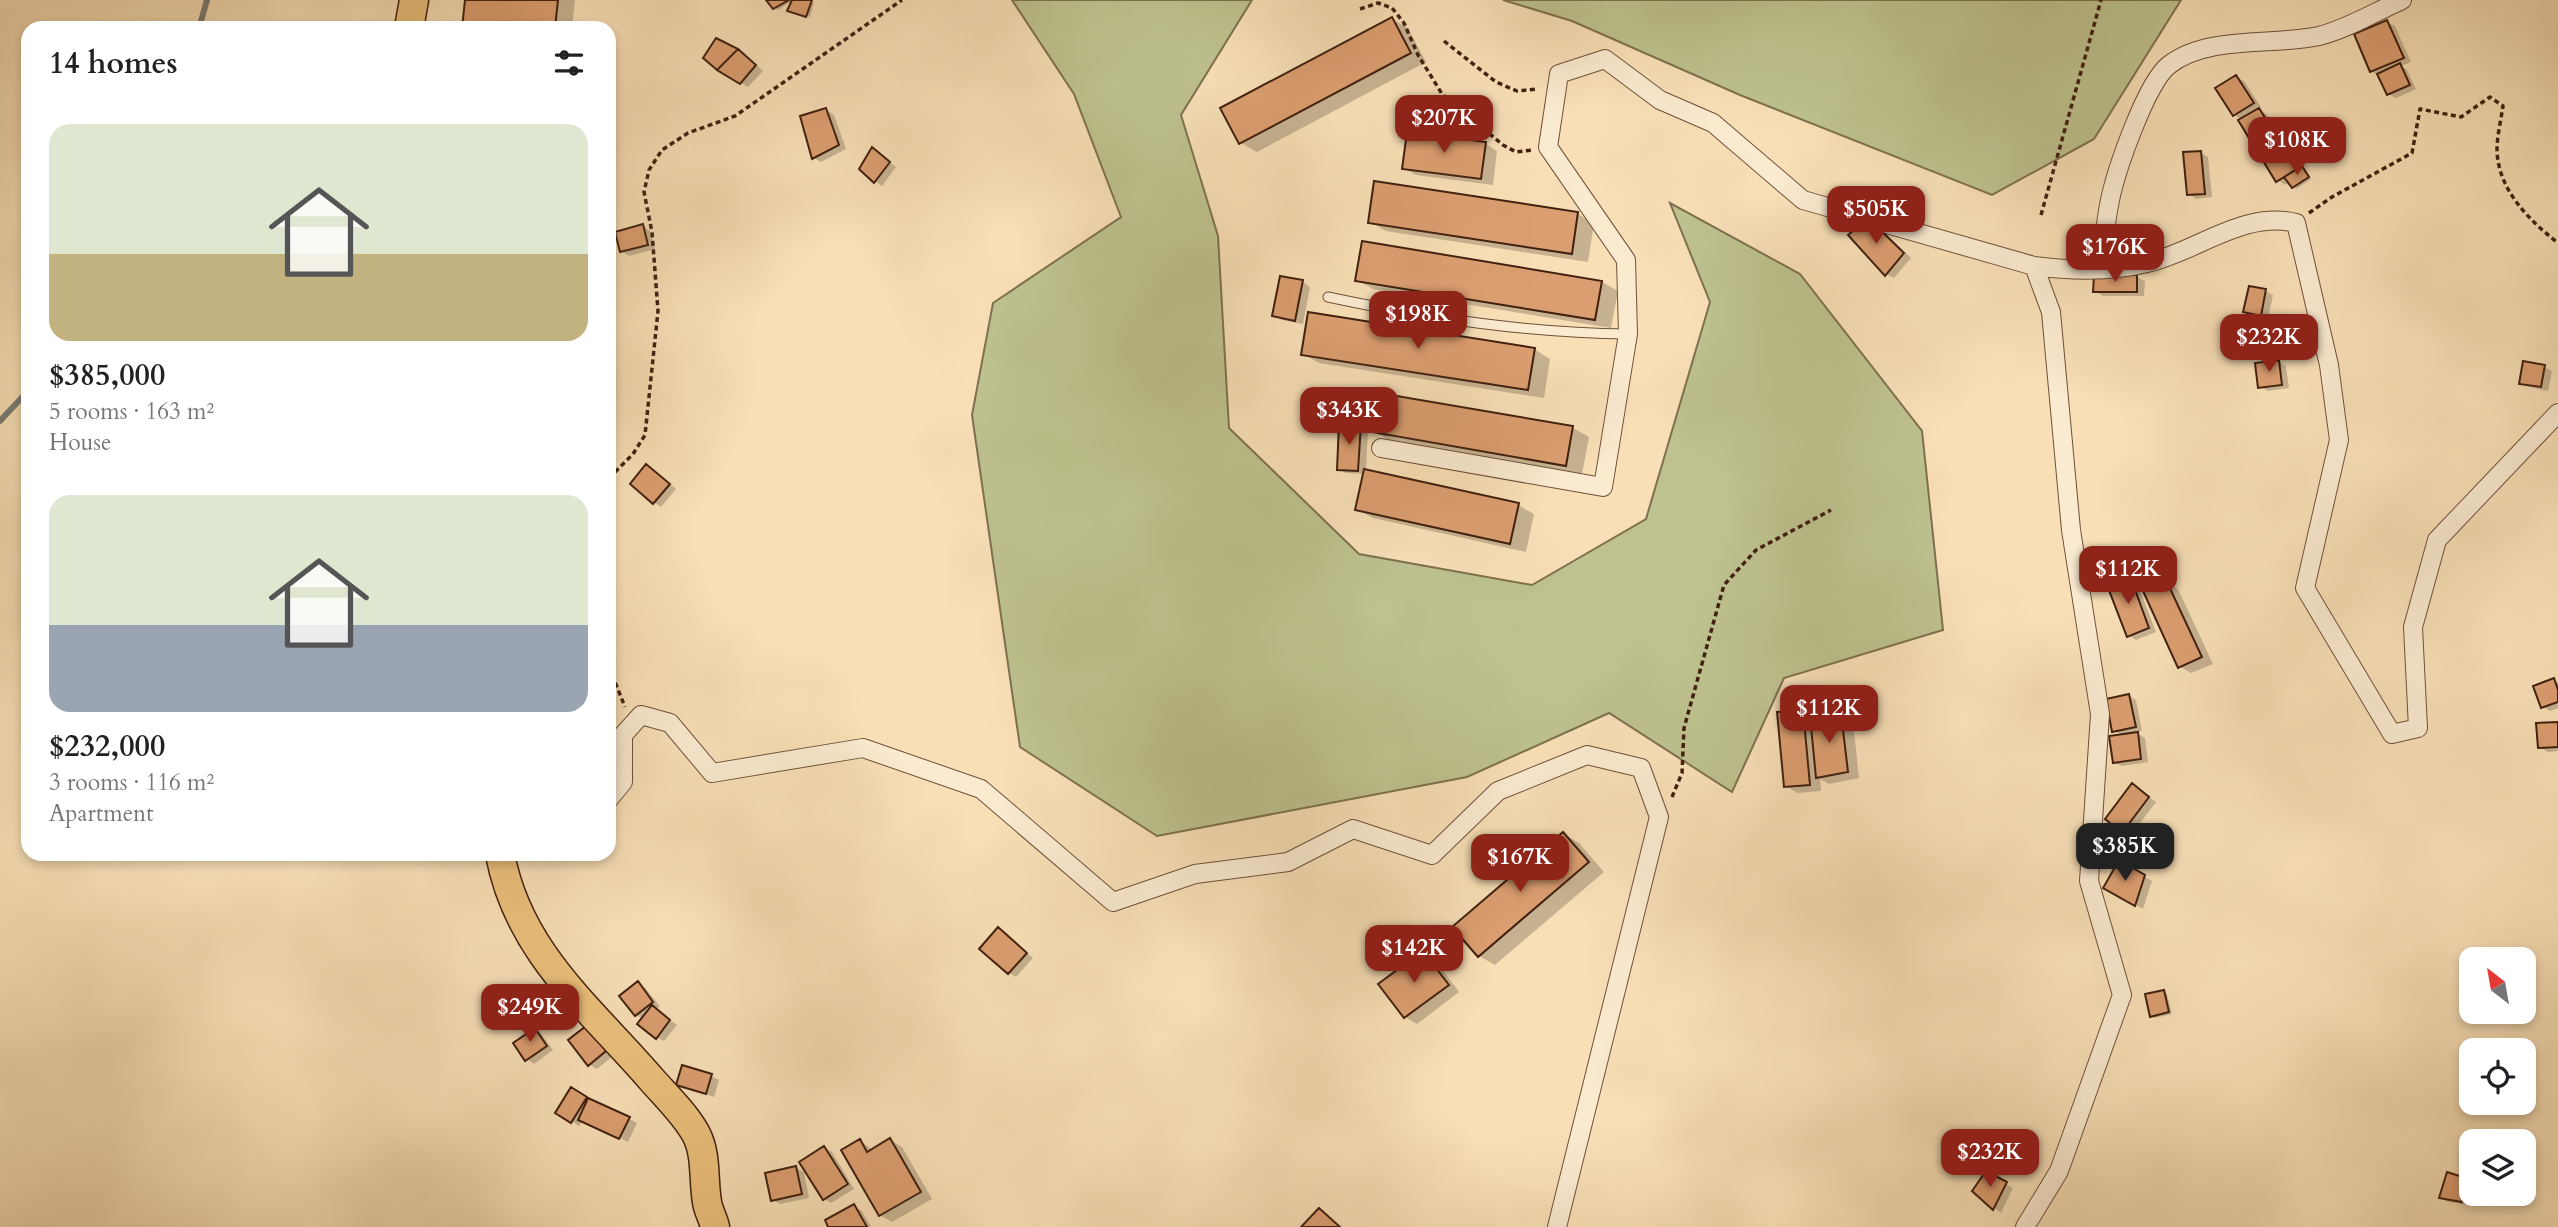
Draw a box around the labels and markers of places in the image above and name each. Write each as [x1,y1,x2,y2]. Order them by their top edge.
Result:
pin: $207K [1395,96,1493,155]
pin: $108K [2248,118,2346,177]
pin: $505K [1827,187,1925,246]
pin: $176K [2066,224,2164,284]
pin: $198K [1369,292,1467,351]
pin: $232K [2220,314,2318,374]
pin: $343K [1300,388,1398,447]
pin: $112K [2079,546,2177,606]
pin: $112K [1780,686,1878,745]
pin: $385K [2076,824,2174,883]
pin: $167K [1471,834,1569,894]
pin: $142K [1365,926,1463,985]
pin: $249K [481,984,579,1044]
pin: $232K [1941,1130,2039,1189]

